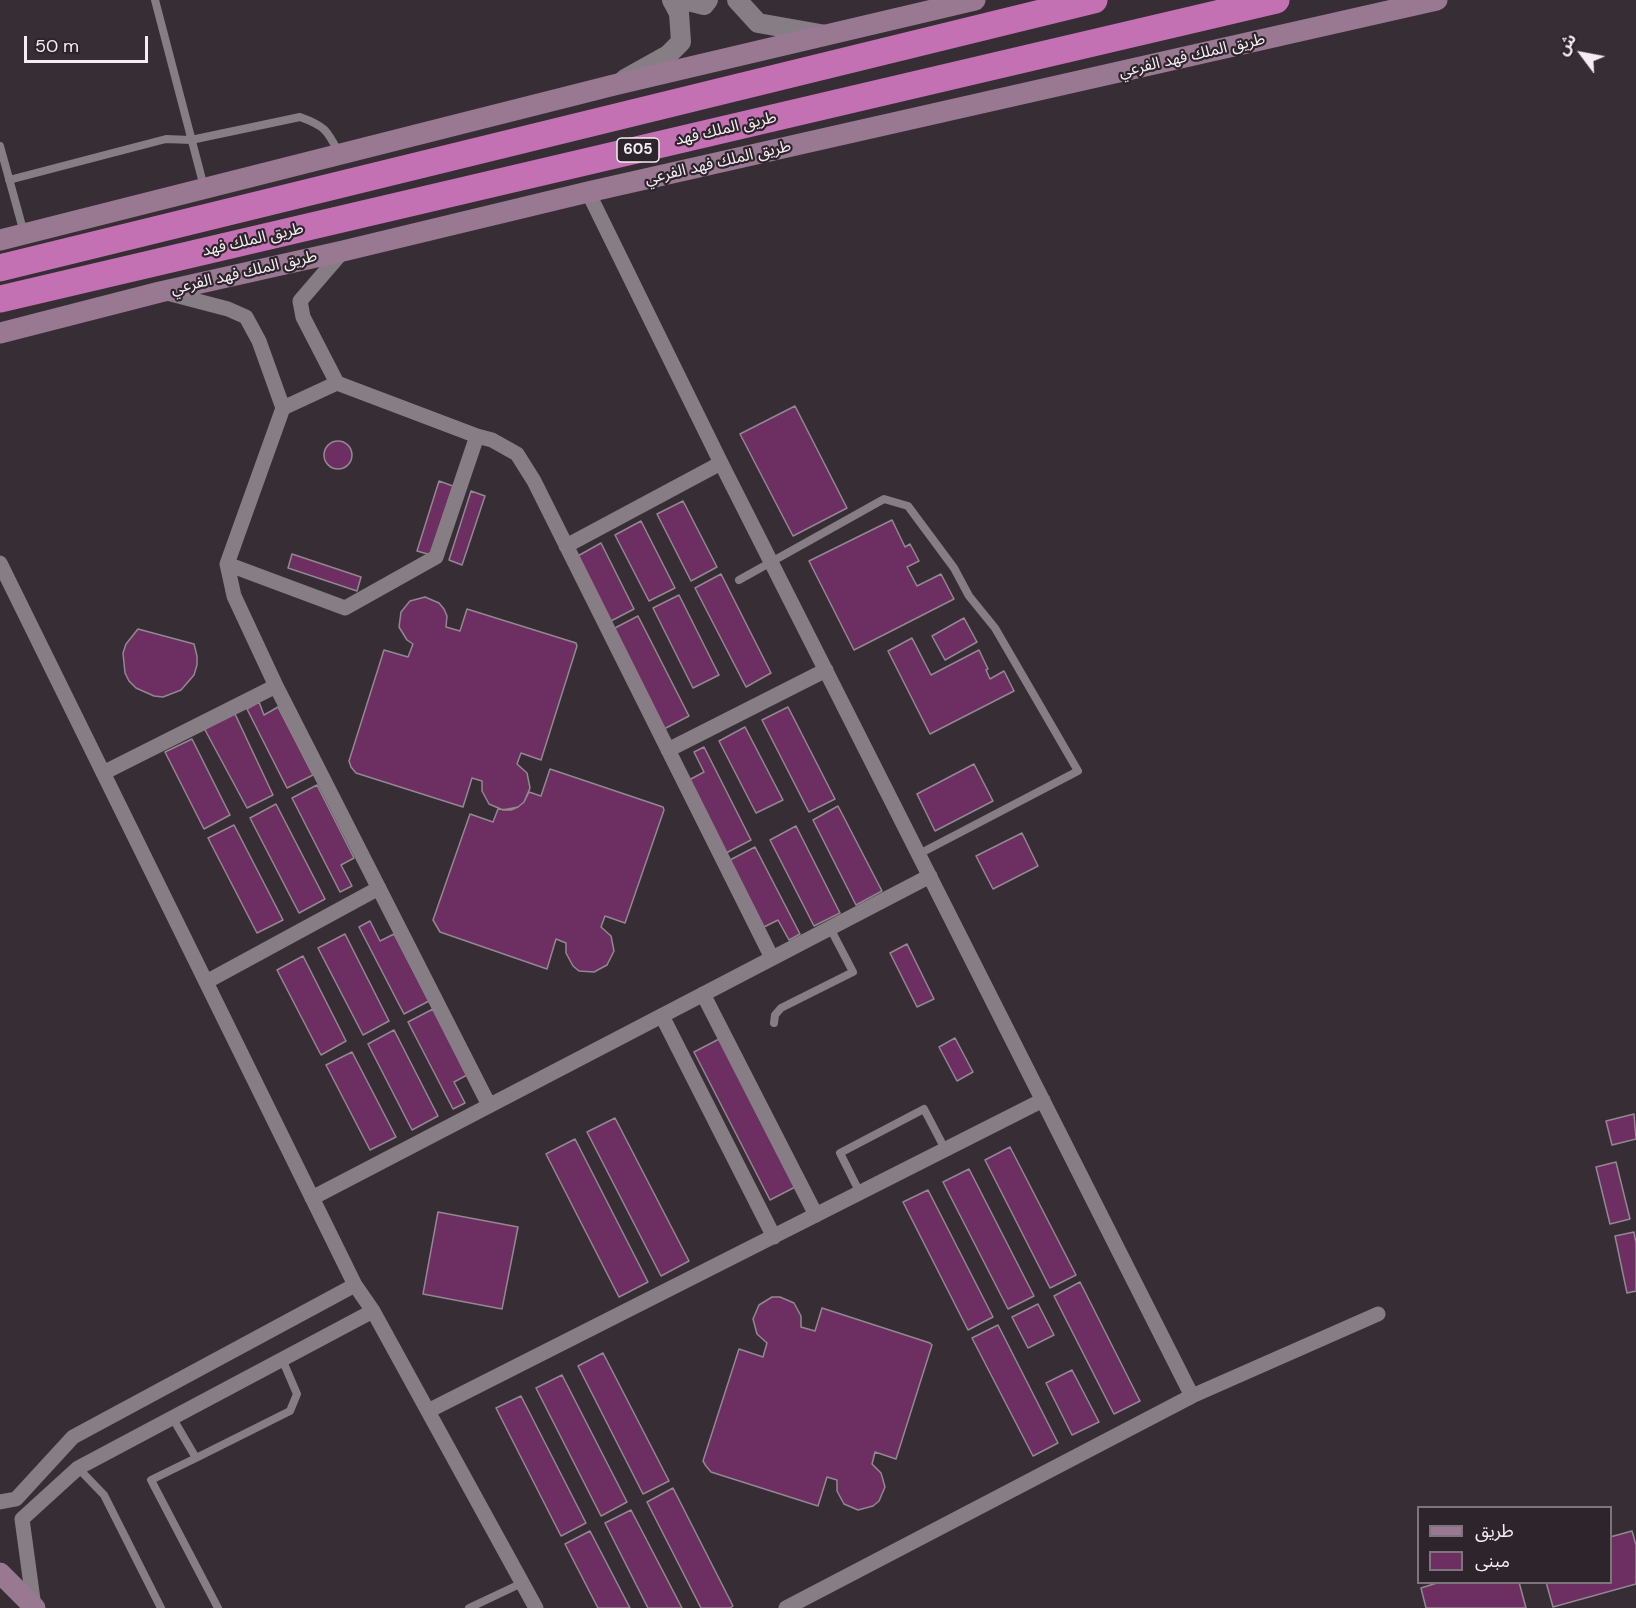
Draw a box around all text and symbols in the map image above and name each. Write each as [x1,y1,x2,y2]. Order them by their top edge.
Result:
scale bar [27,24,152,62]
north arrow [1552,24,1612,84]
text: ش [1552,29,1581,59]
street label: طريق الملك فهد الفرعي [1117,30,1267,82]
text: 50 m [35,34,79,58]
street label: طريق الملك فهد [673,108,779,150]
street label: طريق الملك فهد الفرعي [643,137,793,189]
road number: 605 [617,138,659,162]
street label: طريق الملك فهد [200,219,306,261]
street label: طريق الملك فهد الفرعي [169,247,319,299]
legend [1417,1506,1612,1584]
text: طريق [1475,1519,1514,1543]
text: مبنى [1475,1549,1510,1573]

